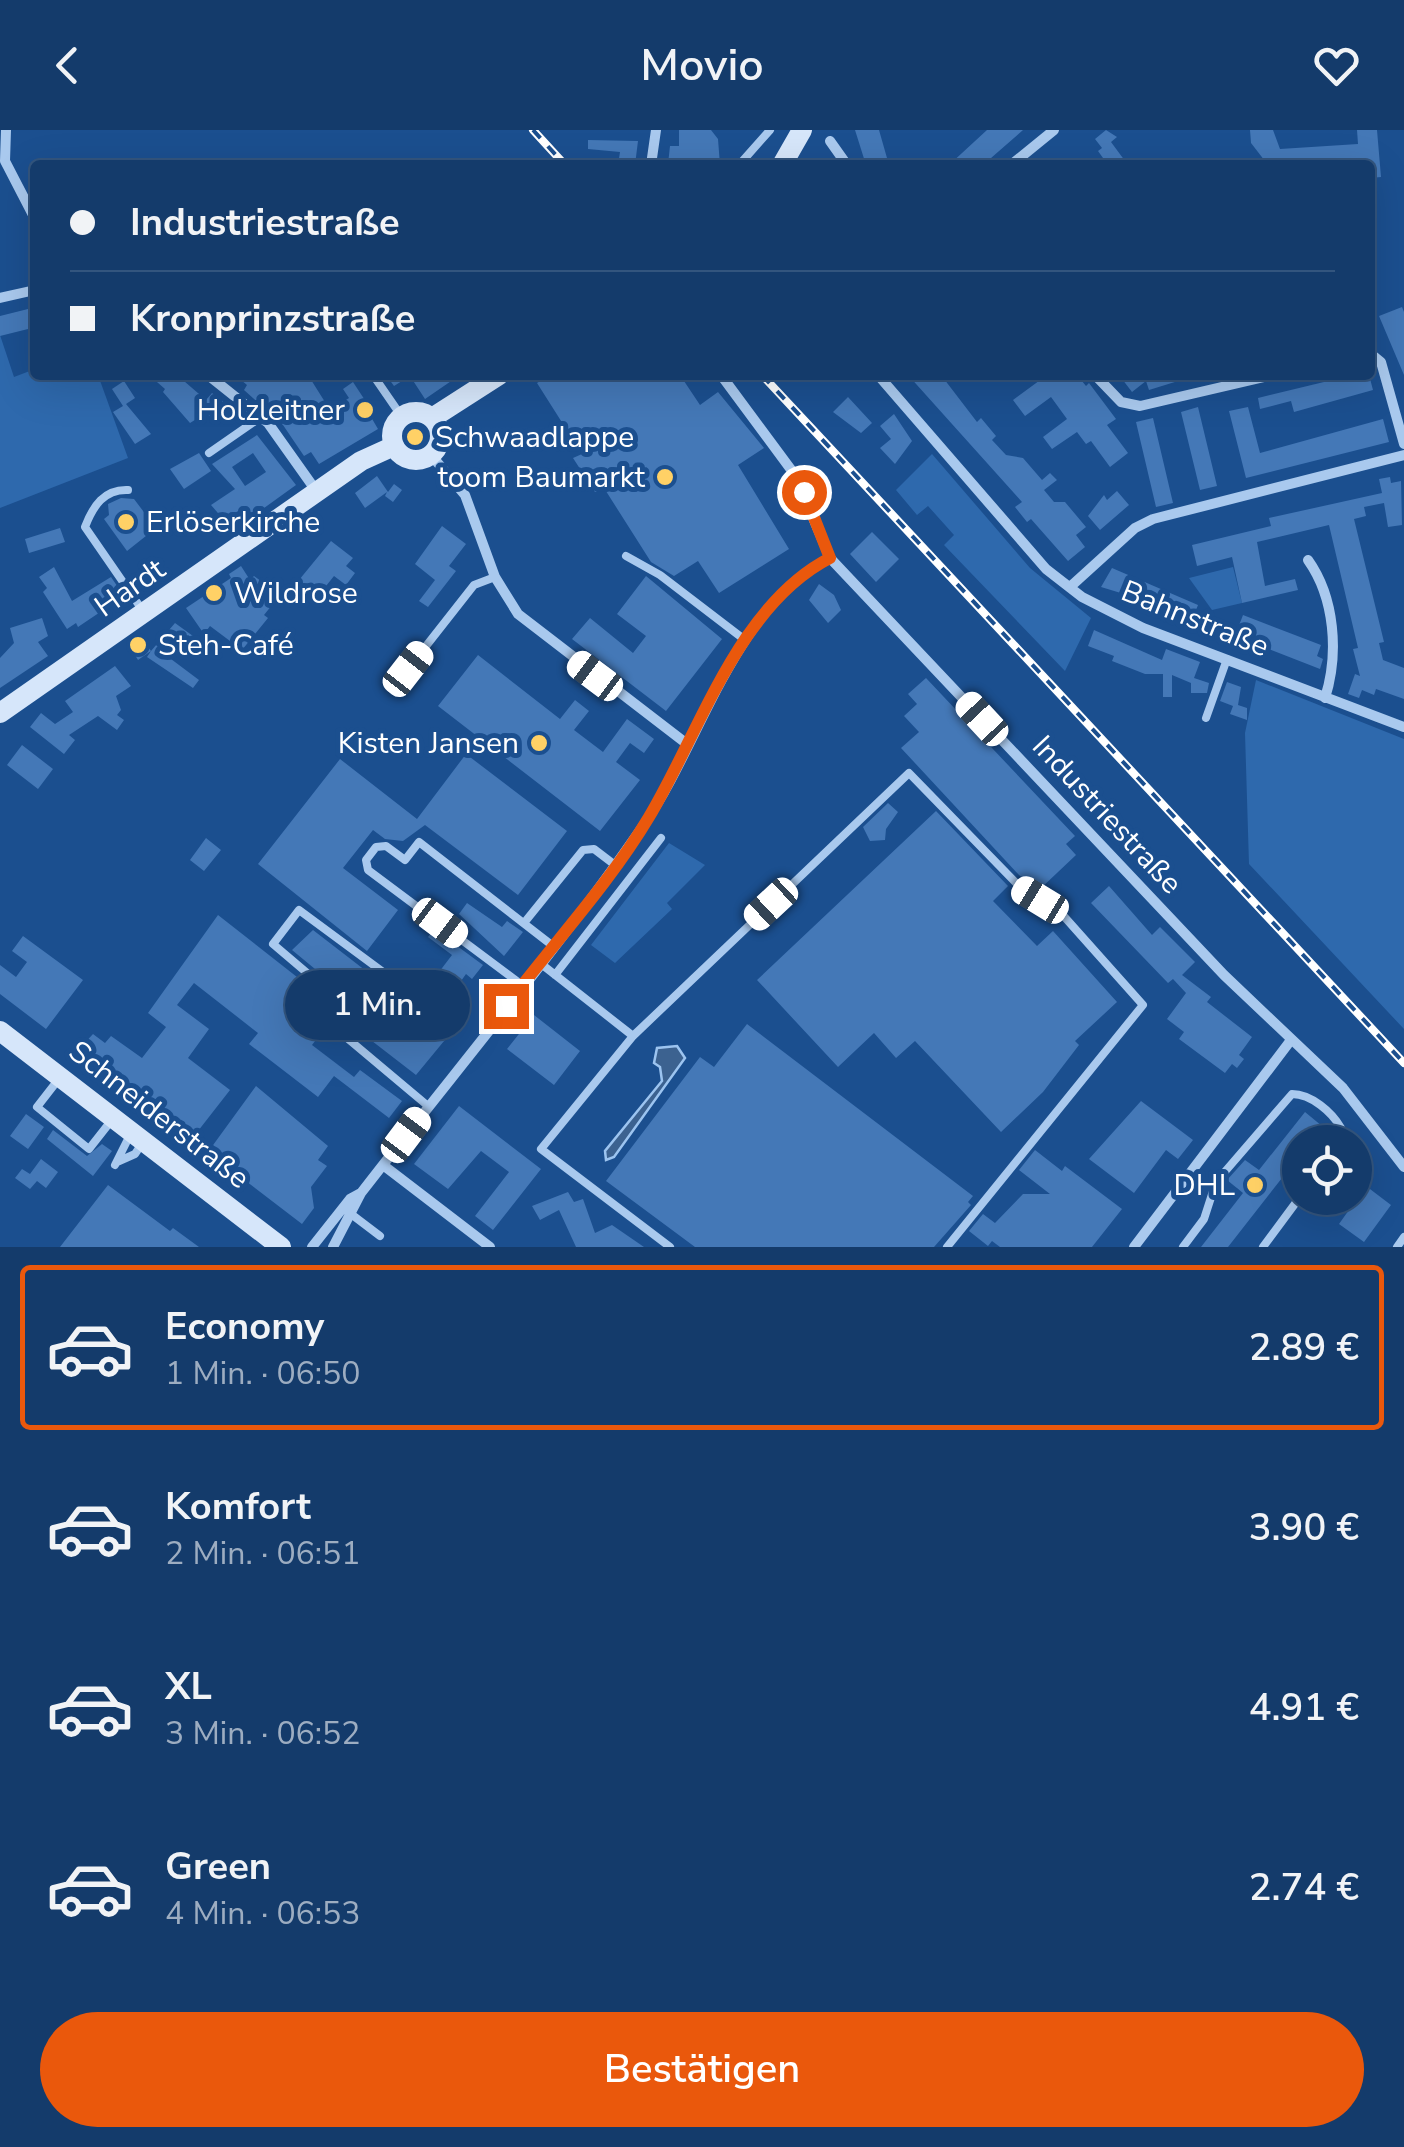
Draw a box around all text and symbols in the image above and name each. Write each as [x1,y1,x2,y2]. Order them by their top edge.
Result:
text: Movio [640,35,764,96]
icon: back [40,38,95,93]
icon: heart [1309,38,1364,93]
text: Industriestraße [130,197,400,248]
text: Kronprinzstraße [130,293,415,344]
place label: Holzleitner [197,390,345,431]
marker: Holzleitner [354,399,376,421]
place label: Schwaadlappe [435,417,634,458]
marker: Schwaadlappe [404,426,426,448]
place label: toom Baumarkt [437,457,645,498]
marker: toom Baumarkt [654,466,676,488]
route start [782,470,827,515]
place label: Erlöserkirche [146,502,320,543]
marker: Erlöserkirche [115,511,137,533]
street label: Hardt [87,549,174,627]
street label: Bahnstraße [1115,571,1275,667]
place label: Wildrose [234,573,358,614]
marker: Wildrose [203,582,225,604]
place label: Steh-Café [158,625,294,666]
marker: Steh-Café [127,634,149,656]
car [378,636,438,702]
car [562,646,628,706]
car [951,687,1013,751]
place label: Kisten Jansen [338,723,519,764]
street label: Industriestraße [1023,727,1191,903]
marker: Kisten Jansen [528,732,550,754]
car [1007,872,1073,928]
car [739,873,803,935]
car [407,893,473,953]
callout: 1 Min. [286,971,471,1041]
text: 1 Min. [333,983,422,1026]
route end [484,984,529,1029]
street label: Schneiderstraße [60,1031,258,1199]
car [376,1102,436,1168]
map controls [1282,1125,1372,1215]
button: locate [1282,1125,1372,1215]
place label: DHL [1174,1165,1235,1206]
marker: DHL [1244,1174,1266,1196]
text: Economy [165,1301,324,1352]
icon: car [45,1303,135,1393]
text: 2.89 € [1249,1322,1359,1373]
text: 1 Min. · 06:50 [165,1352,361,1395]
text: Komfort [165,1481,311,1532]
icon: car [45,1483,135,1573]
text: 3.90 € [1249,1502,1359,1553]
text: 2 Min. · 06:51 [165,1532,361,1575]
text: XL [165,1661,212,1712]
icon: car [45,1663,135,1753]
text: 4.91 € [1249,1682,1359,1733]
text: 3 Min. · 06:52 [165,1712,361,1755]
text: Green [165,1841,271,1892]
icon: car [45,1843,135,1933]
text: 2.74 € [1249,1862,1359,1913]
text: 4 Min. · 06:53 [165,1892,361,1935]
button: Bestätigen [40,2012,1364,2127]

